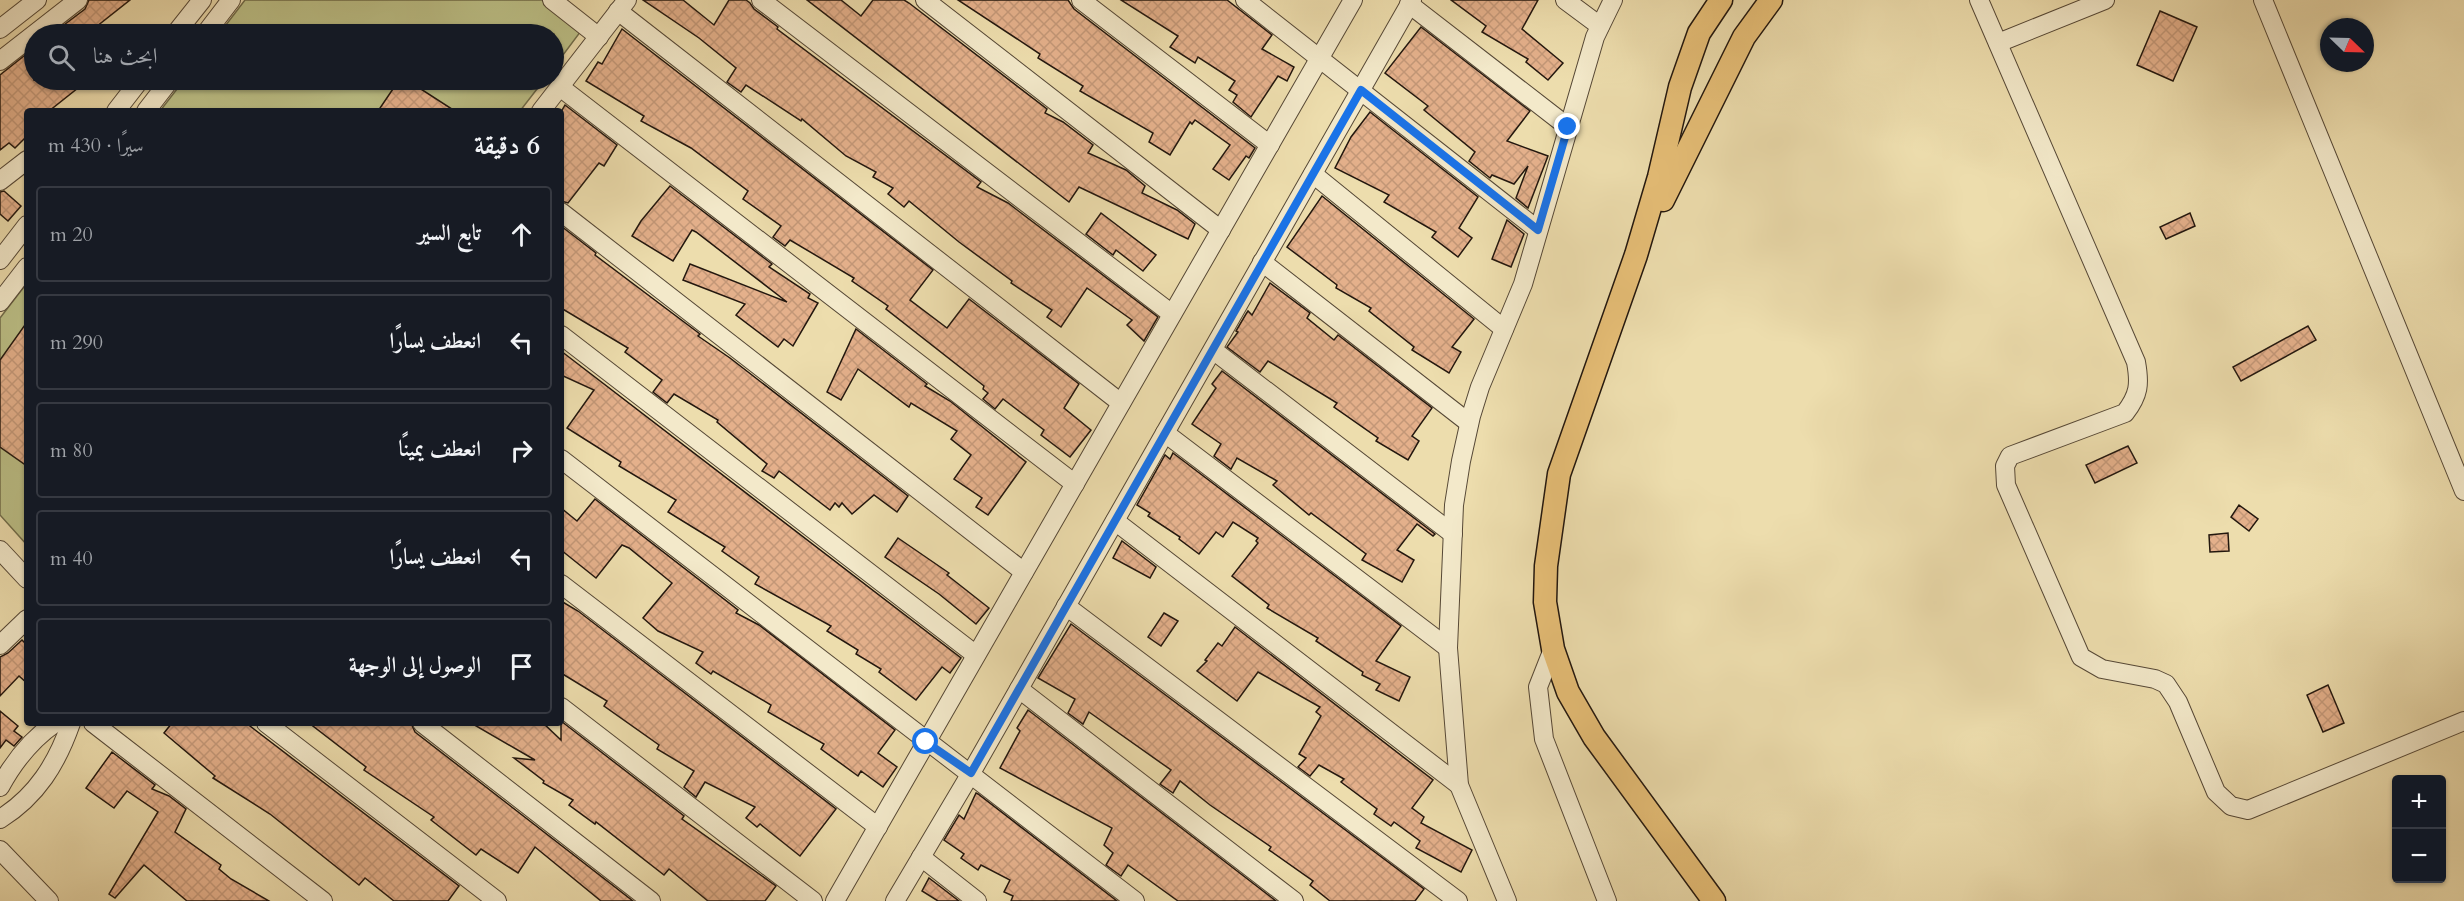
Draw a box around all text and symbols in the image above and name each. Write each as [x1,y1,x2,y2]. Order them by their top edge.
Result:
north arrow [2320,18,2374,72]
search box [24,24,564,90]
icon: search [45,41,78,74]
text: ابحث هنا [93,41,158,71]
route end [1554,113,1580,139]
text: 6 دقيقة [474,128,540,163]
text: سيرًا · 430 m [48,132,144,159]
text: تابع السير [418,218,481,248]
icon: ahead [505,218,538,251]
text: 20 m [50,221,93,248]
text: انعطف يسارًا [390,326,481,356]
icon: left [505,326,538,359]
text: 290 m [50,329,103,356]
text: انعطف يمينًا [398,434,481,464]
icon: right [505,434,538,467]
text: 80 m [50,437,93,464]
text: انعطف يسارًا [390,542,481,572]
icon: left [505,542,538,575]
text: 40 m [50,545,93,572]
text: الوصول إلى الوجهة [349,650,481,680]
icon: arrive [505,650,538,683]
route start [912,728,938,754]
map controls [2392,775,2446,883]
button: + [2392,775,2446,829]
button: − [2392,829,2446,883]

